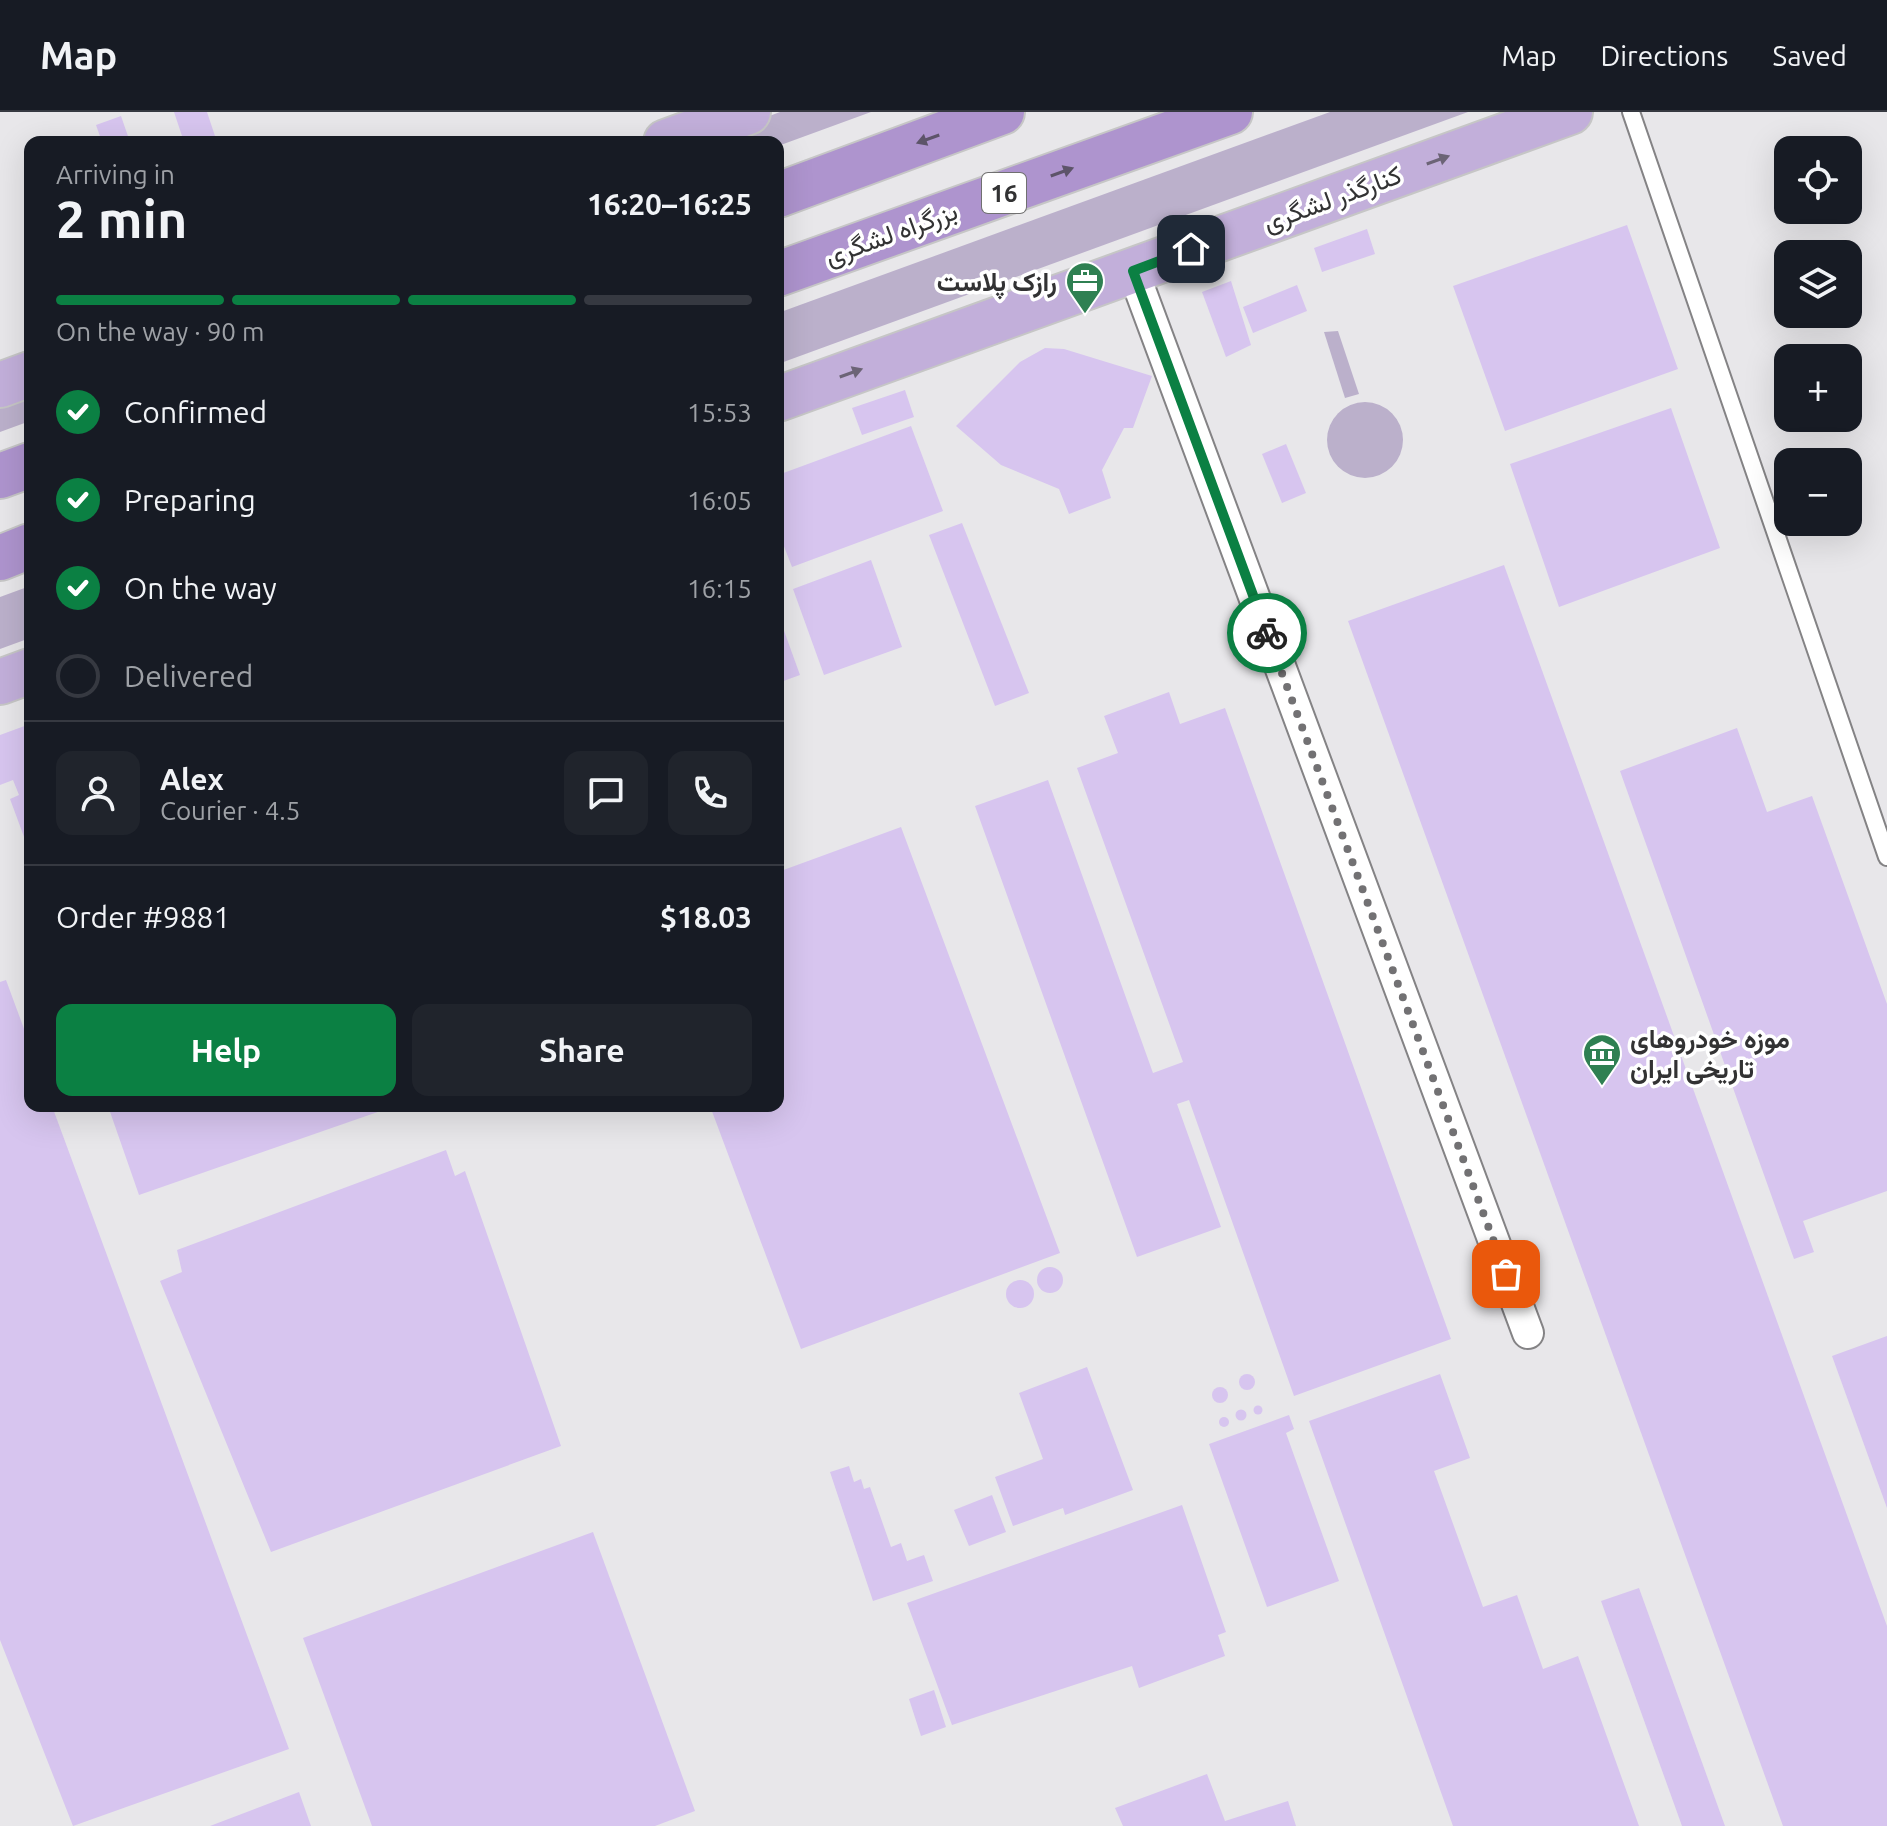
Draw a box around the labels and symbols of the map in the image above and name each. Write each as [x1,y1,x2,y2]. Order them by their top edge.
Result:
one-way arrow [916,133,940,146]
one-way arrow [1426,153,1450,166]
street label: کنارگذر لشگری [1259,160,1406,238]
one-way arrow [1051,165,1075,178]
road number: 16 [982,173,1026,213]
street label: بزرگراه لشگری [821,196,962,272]
pin [1157,215,1225,283]
office icon: رازک پلاست [1064,260,1106,315]
place label: رازک پلاست [937,267,1057,300]
one-way arrow [839,366,863,379]
courier [1227,593,1307,673]
place label: موزه خودروهای تاریخی ایران [1630,1024,1790,1085]
museum icon: موزه خودروهای تاریخی ایران [1581,1032,1623,1087]
pin [1472,1240,1540,1308]

